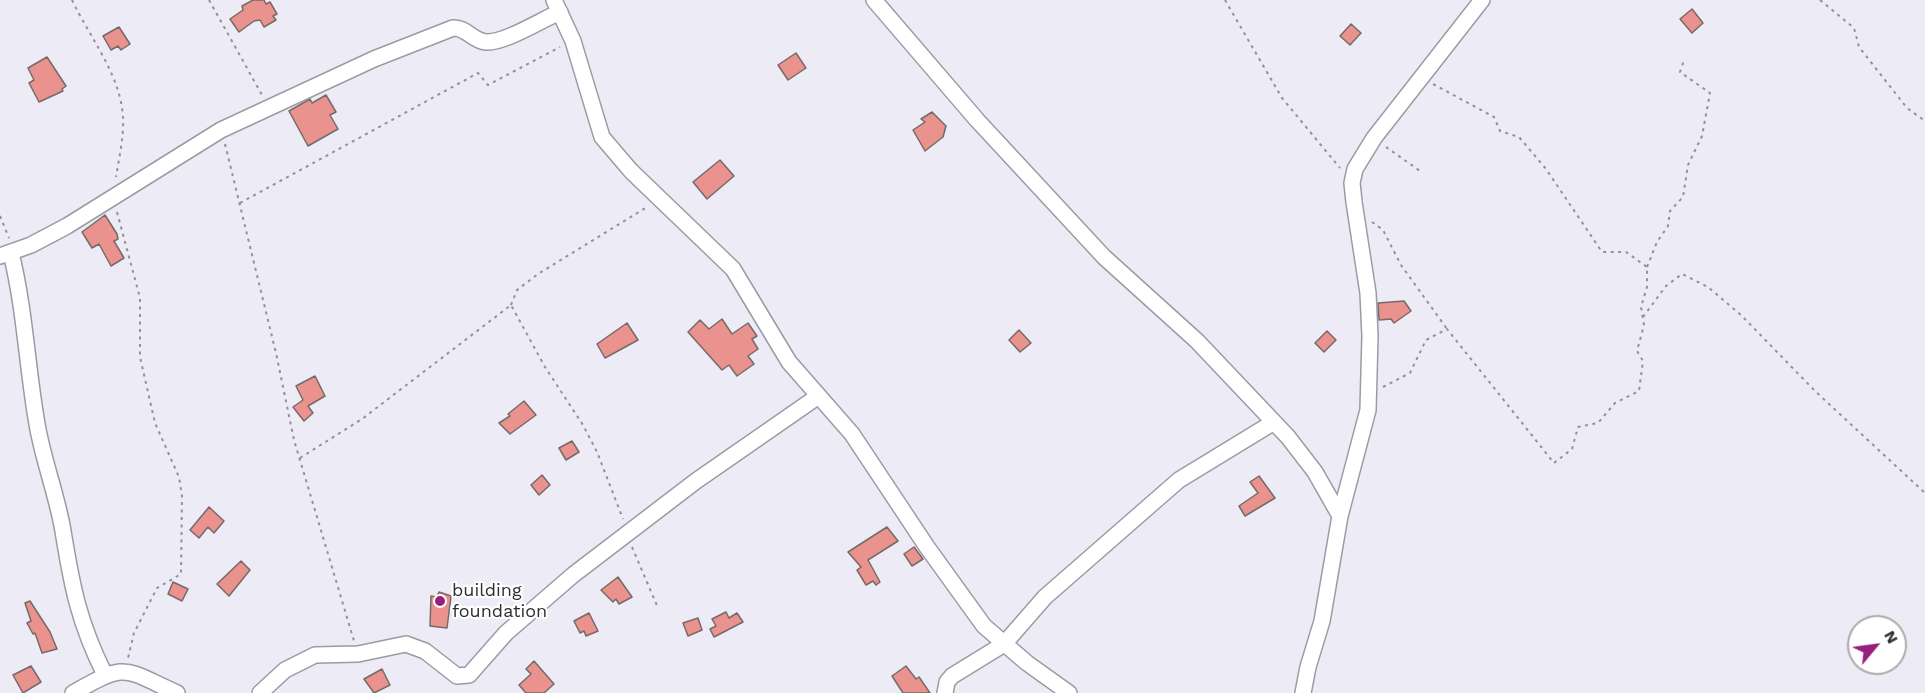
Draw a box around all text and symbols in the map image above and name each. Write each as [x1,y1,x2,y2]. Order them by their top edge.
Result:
place label: building foundation [452,580,547,622]
marker: building foundation [433,594,447,608]
north arrow [1847,615,1907,675]
text: N [1880,627,1903,647]

